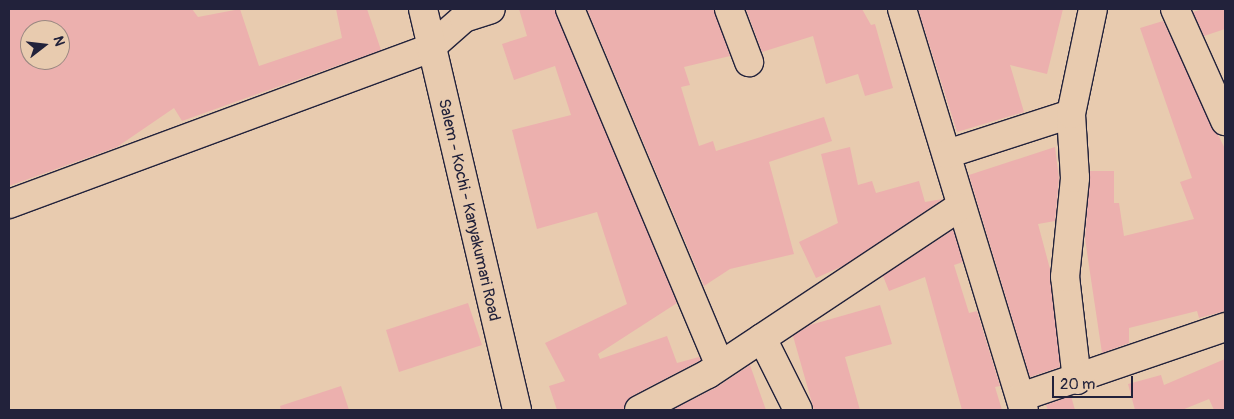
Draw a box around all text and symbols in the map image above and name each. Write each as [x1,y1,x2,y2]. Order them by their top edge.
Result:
north arrow [20,20,70,70]
text: N [49,34,68,48]
street label: Salem - Kochi - Kanyakumari Road [434,97,504,323]
scale bar [1054,366,1135,398]
text: 20 m [1060,375,1095,394]

